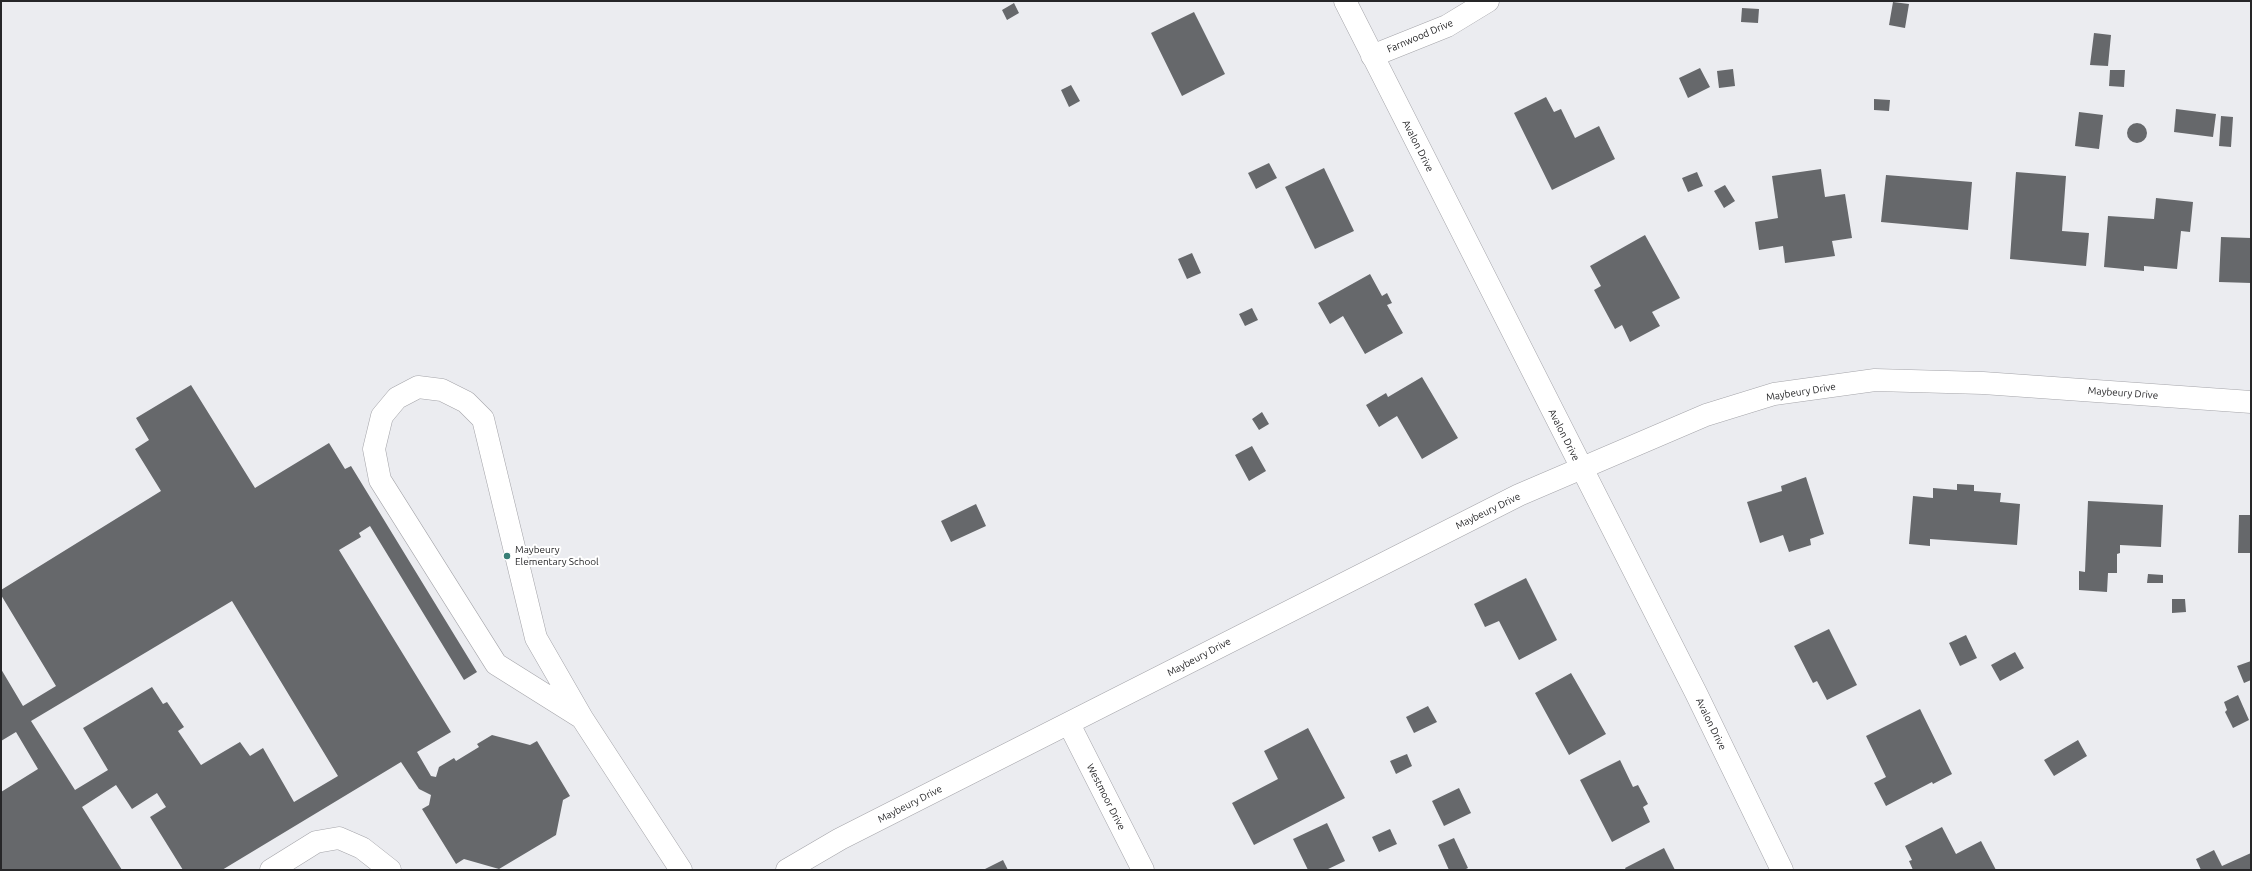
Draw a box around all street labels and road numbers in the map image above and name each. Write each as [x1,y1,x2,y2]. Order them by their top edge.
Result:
street label: Farnwood Drive [1385,17,1455,55]
street label: Avalon Drive [1400,118,1436,174]
street label: Maybeury Drive [1765,381,1837,403]
street label: Maybeury Drive [2087,385,2159,401]
street label: Avalon Drive [1546,407,1582,463]
street label: Maybeury Drive [1454,490,1522,532]
street label: Maybeury Drive [1165,635,1233,679]
street label: Avalon Drive [1693,696,1729,752]
street label: Westmoor Drive [1084,762,1128,832]
street label: Maybeury Drive [876,783,944,825]

